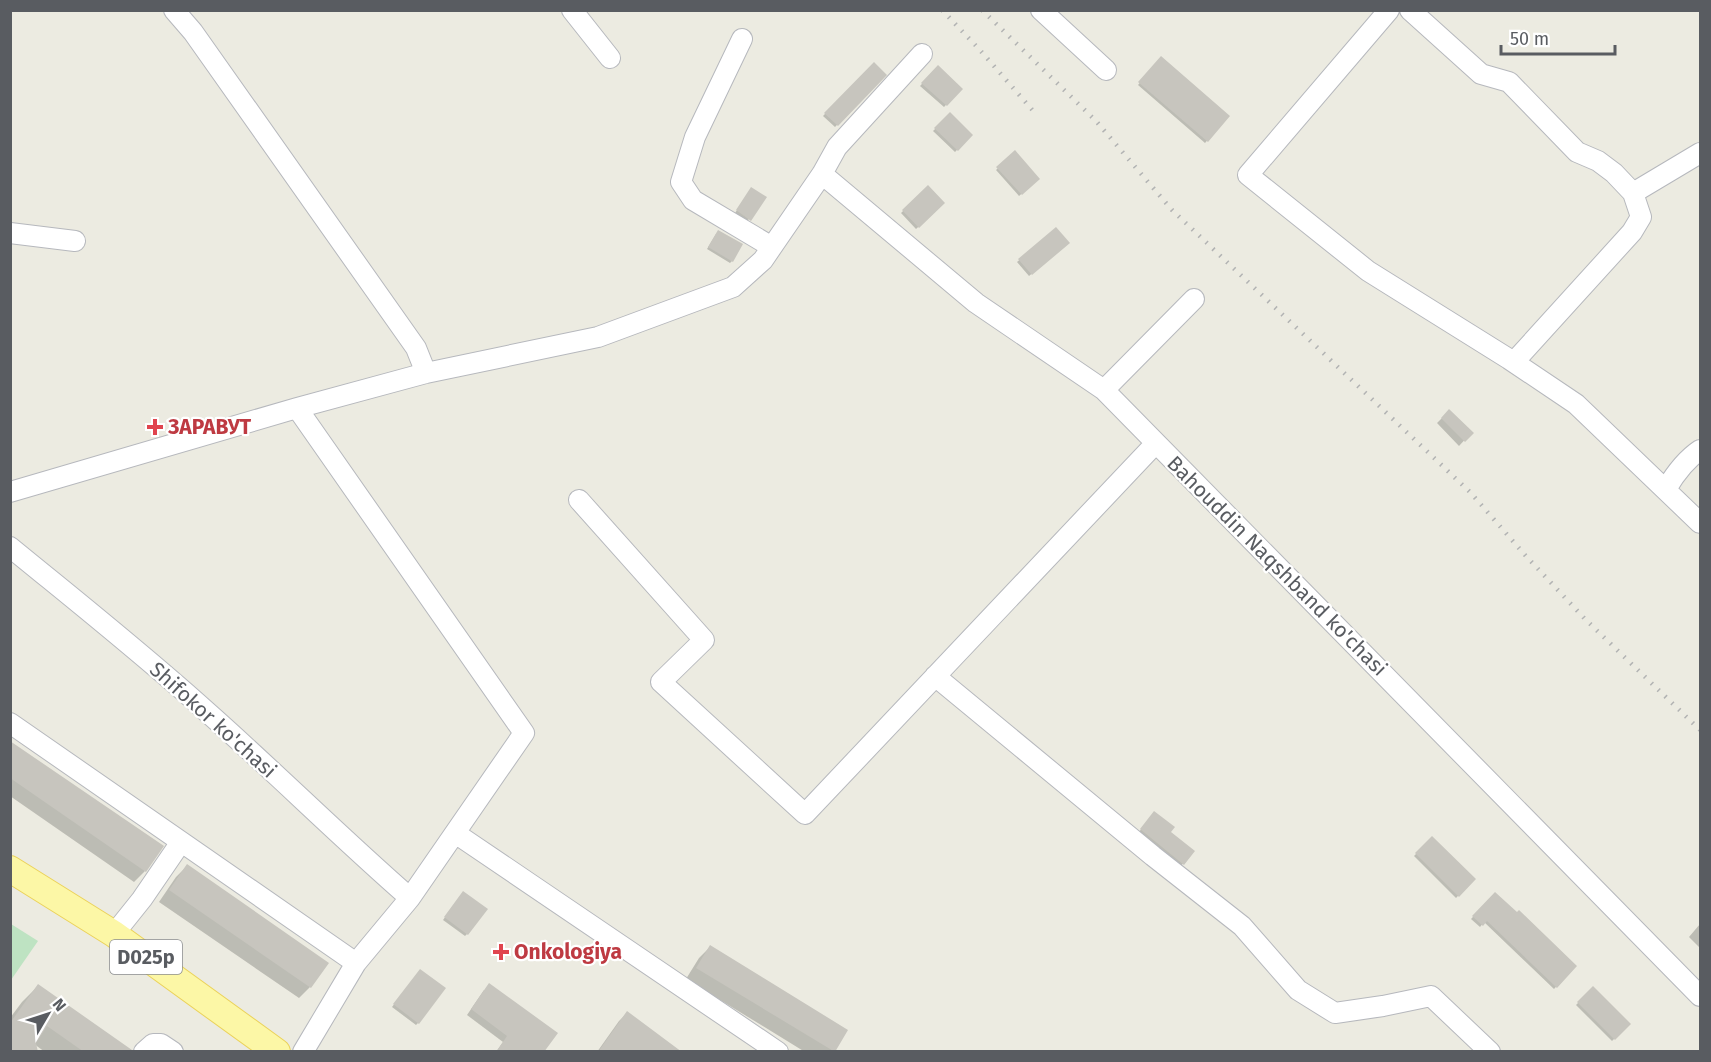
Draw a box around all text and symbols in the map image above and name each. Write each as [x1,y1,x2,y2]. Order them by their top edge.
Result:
scale bar [1501,18,1615,56]
text: 50 m [1510,28,1549,50]
place label: ЗАРАВУТ [167,414,252,440]
marker: ЗАРАВУТ [146,418,164,436]
street label: Bahouddin Naqshband ko'chasi [1161,450,1393,682]
street label: Shifokor ko'chasi [144,656,282,784]
place label: Onkologiya [514,939,622,965]
road number: D025p [110,940,182,974]
marker: Onkologiya [492,943,510,961]
north arrow [18,984,78,1044]
text: N [49,995,70,1015]

